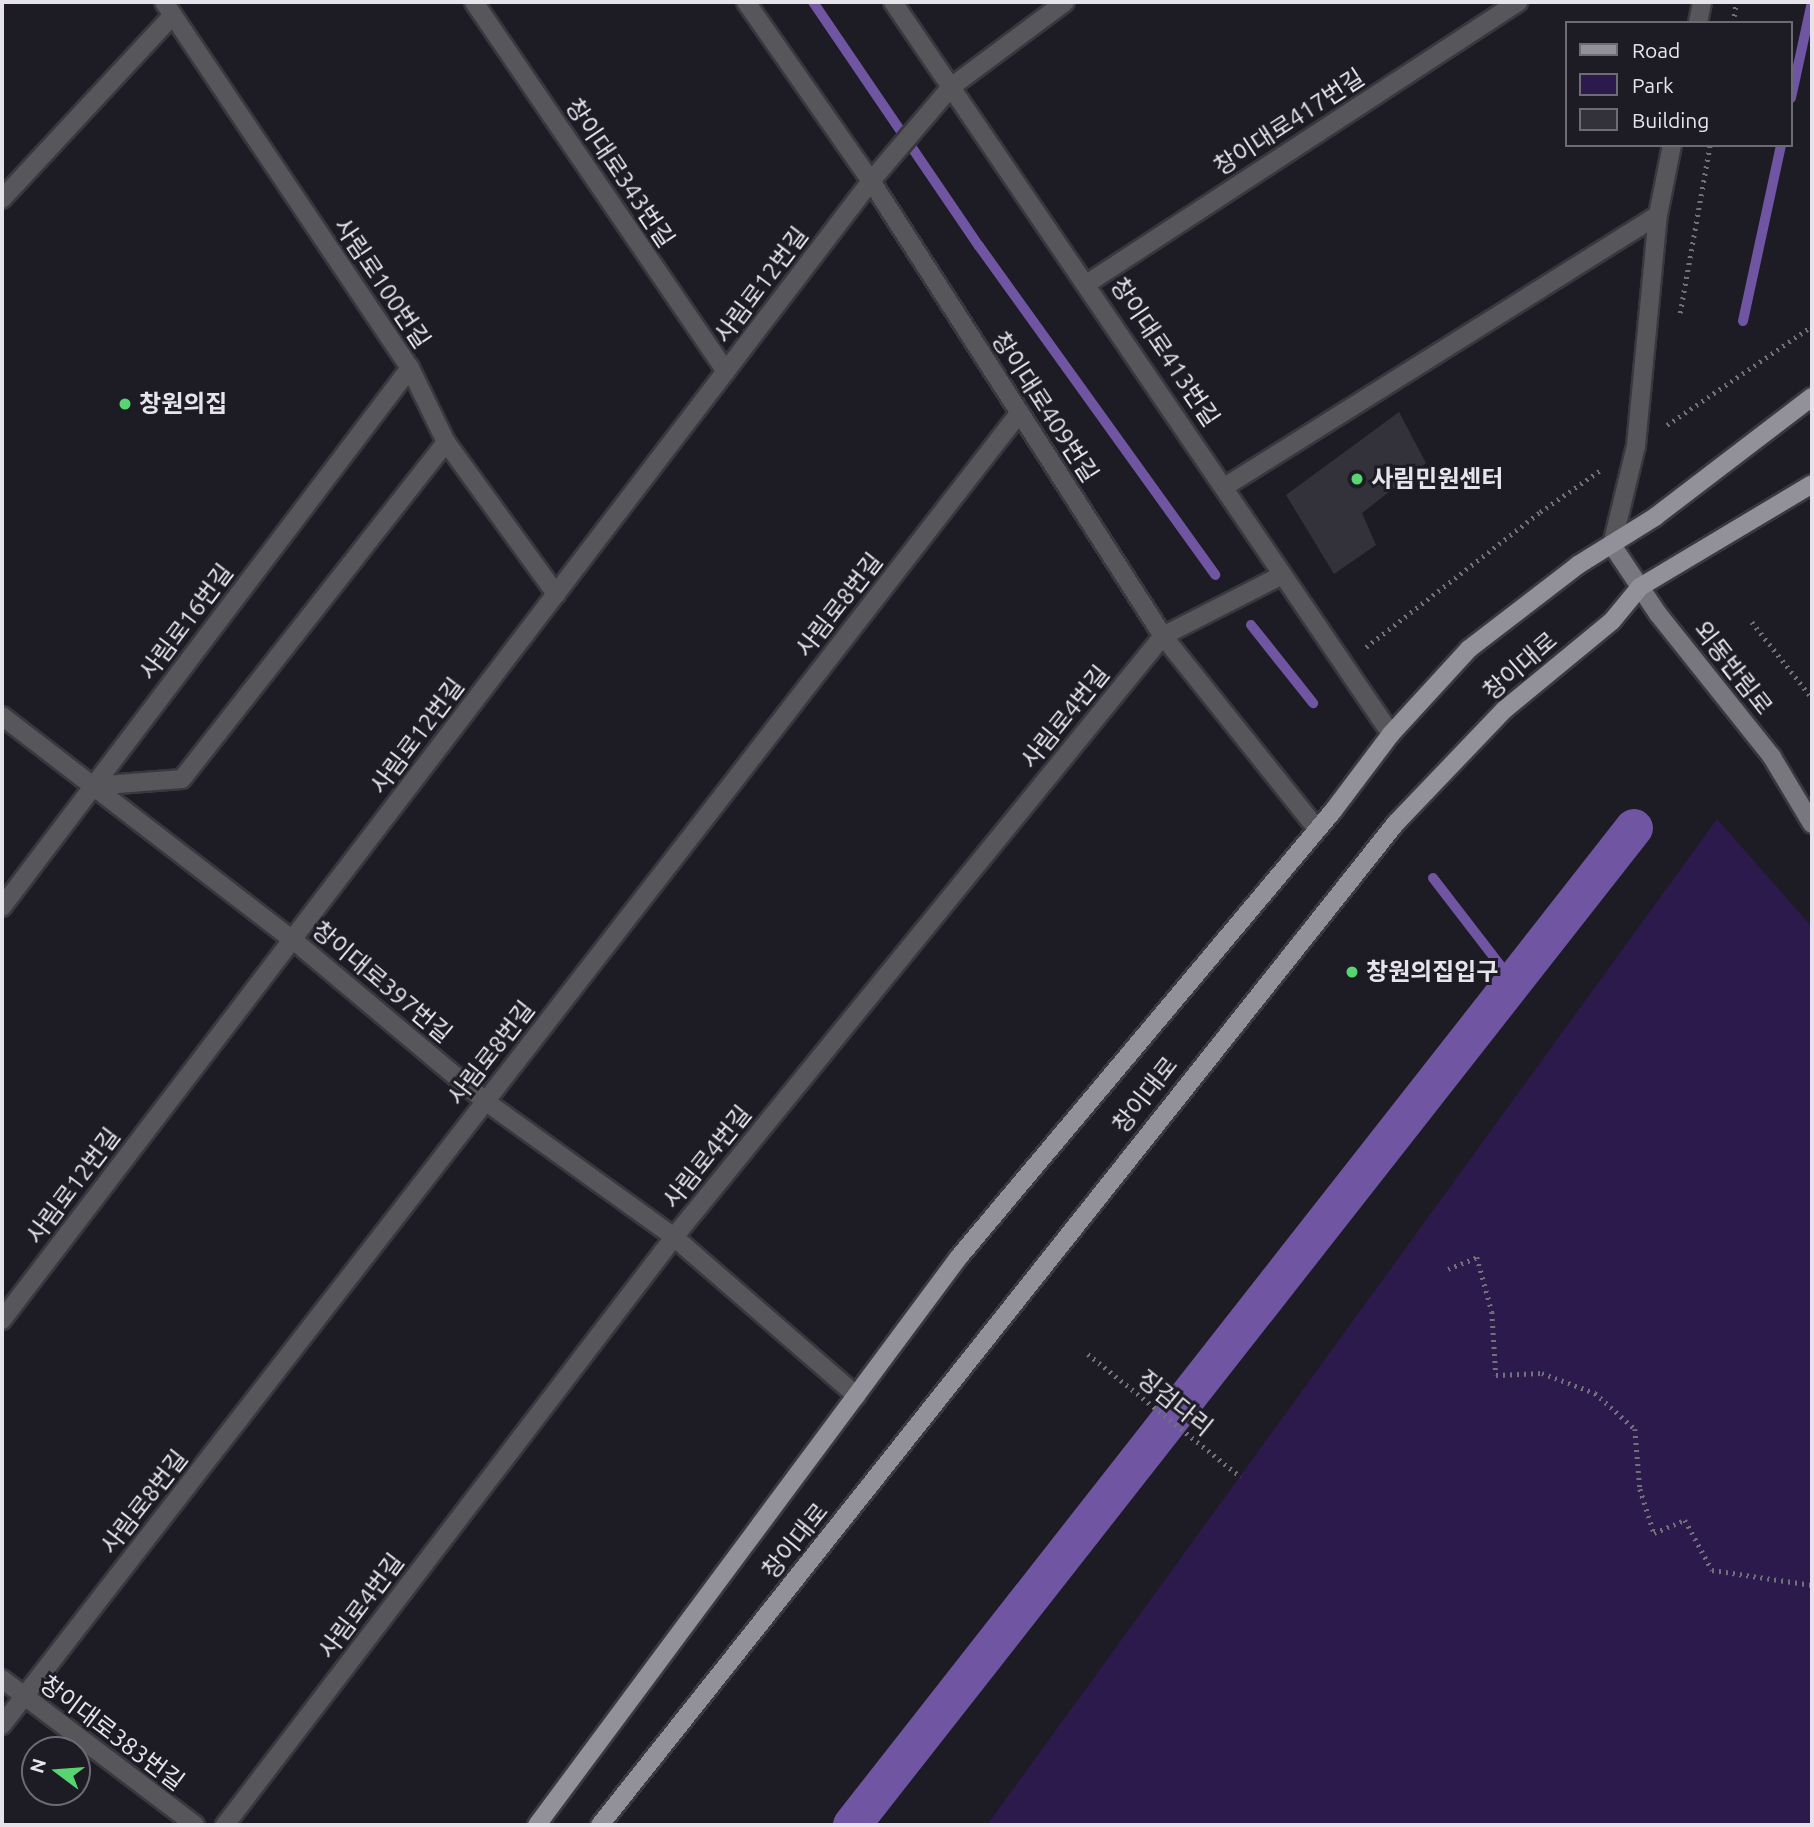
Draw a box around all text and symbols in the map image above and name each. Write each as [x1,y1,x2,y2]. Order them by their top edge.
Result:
legend [1566,21,1793,147]
text: Road [1632,38,1680,62]
street label: 창이대로417번길 [1209,63,1369,181]
text: Park [1632,73,1674,97]
street label: 창이대로343번길 [560,93,680,253]
text: Building [1632,108,1709,132]
street label: 사림로100번길 [328,212,436,354]
street label: 사림로12번길 [708,221,814,349]
street label: 창이대로413번길 [1105,272,1225,432]
street label: 창이대로409번길 [986,327,1104,487]
place label: 창원의집 [139,390,227,418]
marker: 창원의집 [117,396,133,412]
place label: 사림민원센터 [1371,465,1503,493]
marker: 사림민원센터 [1349,471,1365,487]
street label: 사림로8번길 [790,547,888,663]
street label: 사림로16번길 [133,558,239,686]
street label: 외동반림로 [1688,616,1778,720]
street label: 창이대로 [1477,626,1563,706]
street label: 사림로4번길 [1015,660,1115,774]
street label: 사림로12번길 [364,672,470,800]
street label: 창이대로397번길 [306,915,458,1049]
place label: 창원의집입구 [1366,958,1498,986]
marker: 창원의집입구 [1344,964,1360,980]
street label: 사림로8번길 [442,995,540,1111]
street label: 창이대로 [1106,1051,1184,1139]
street label: 사림로4번길 [657,1100,757,1214]
street label: 사림로12번길 [20,1122,126,1250]
street label: 징검다리 [1132,1364,1218,1442]
street label: 사림로8번길 [95,1444,193,1560]
street label: 창이대로 [756,1498,834,1584]
street label: 사림로4번길 [312,1548,410,1664]
street label: 창이대로383번길 [34,1669,190,1797]
north arrow [21,1736,91,1806]
text: N [25,1756,50,1776]

